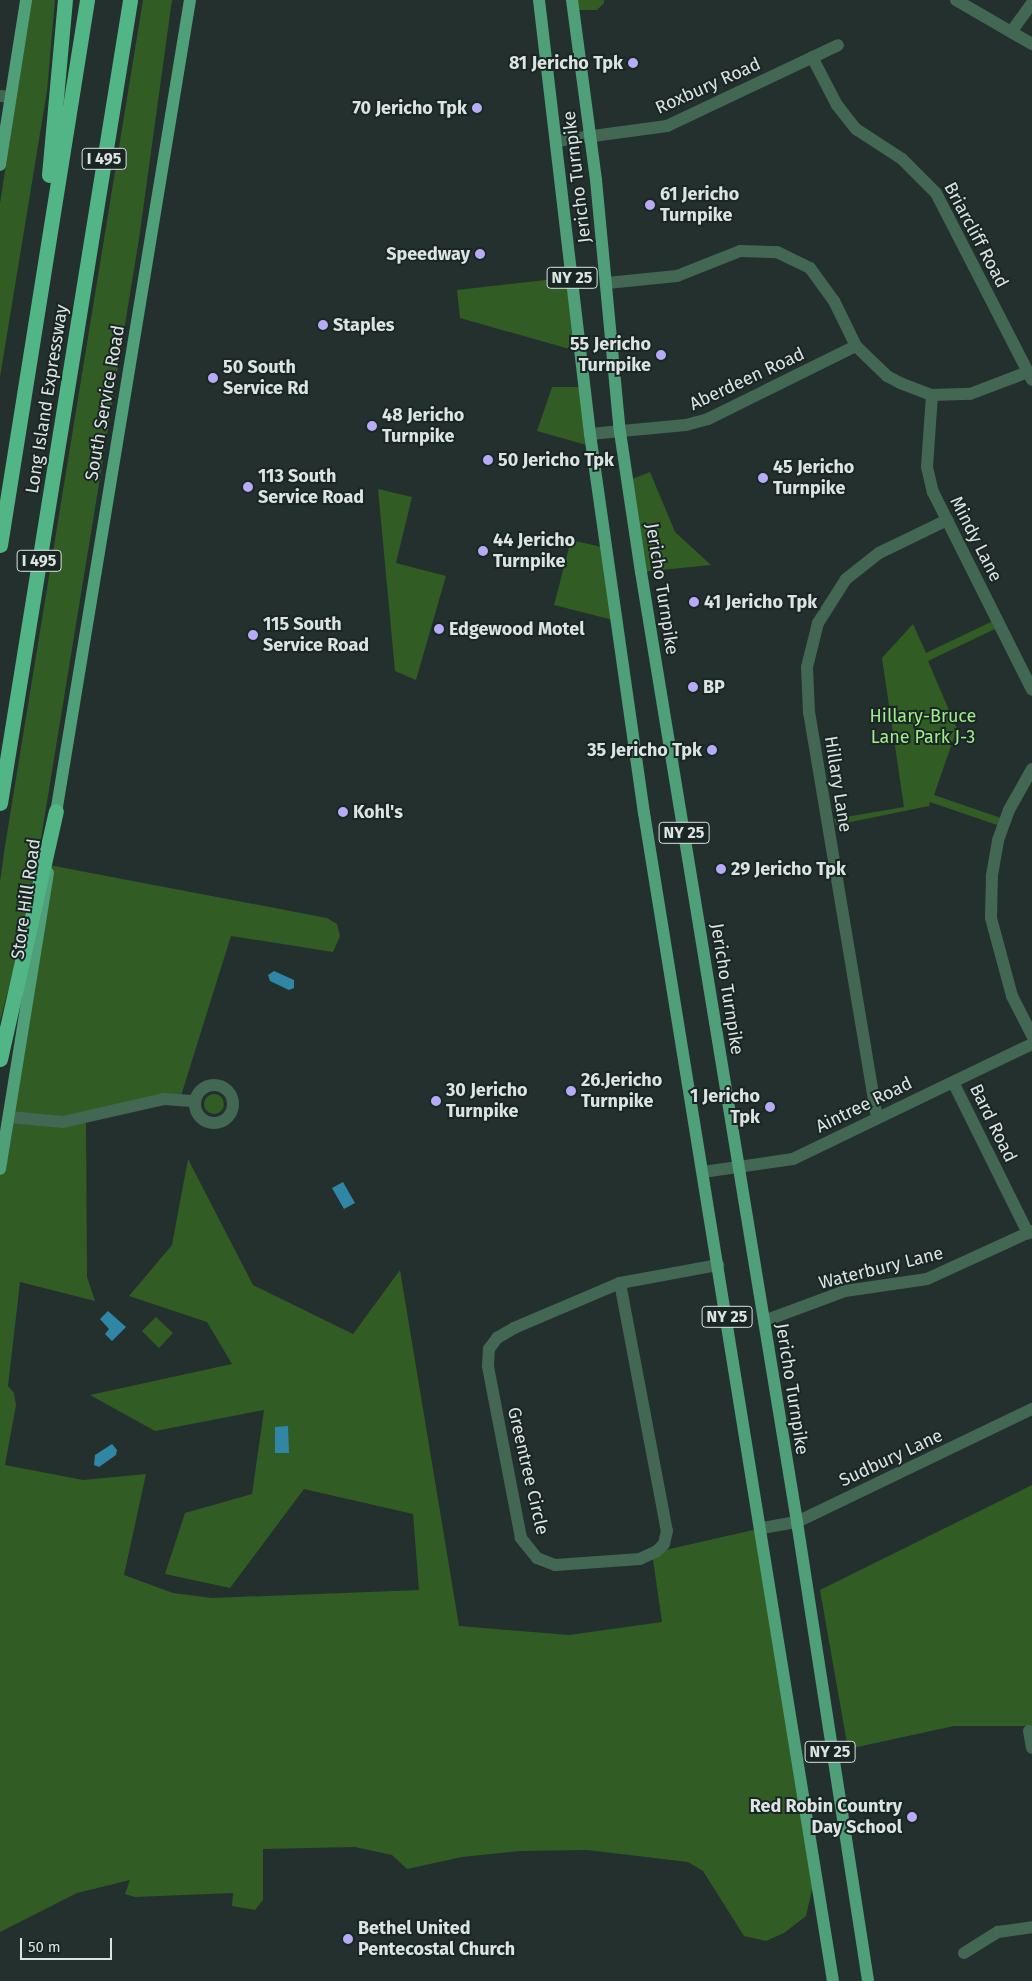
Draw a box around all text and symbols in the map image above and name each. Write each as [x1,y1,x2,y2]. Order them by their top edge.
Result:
place label: 81 Jericho Tpk [509,52,623,74]
street label: Roxbury Road [652,53,764,119]
marker: 81 Jericho Tpk [627,57,639,69]
place label: 70 Jericho Tpk [352,97,467,119]
marker: 70 Jericho Tpk [471,102,483,114]
street label: Jericho Turnpike [558,110,596,244]
road number: I 495 [82,146,126,172]
street label: Briarcliff Road [939,179,1013,291]
place label: 61 Jericho Turnpike [660,184,739,226]
marker: 61 Jericho Turnpike [644,199,656,211]
place label: Speedway [386,243,470,265]
marker: Speedway [474,248,486,260]
road number: NY 25 [546,264,598,292]
street label: Long Island Expressway [21,303,73,495]
place label: Staples [333,314,395,336]
marker: Staples [317,319,329,331]
street label: South Service Road [81,324,129,482]
place label: 55 Jericho Turnpike [570,334,651,376]
street label: Aberdeen Road [686,343,808,415]
marker: 55 Jericho Turnpike [655,349,667,361]
place label: 50 South Service Rd [223,357,309,399]
marker: 50 South Service Rd [207,372,219,384]
place label: 48 Jericho Turnpike [382,405,464,448]
marker: 48 Jericho Turnpike [366,420,378,432]
place label: 50 Jericho Tpk [498,449,614,471]
marker: 50 Jericho Tpk [482,454,494,466]
place label: 45 Jericho Turnpike [773,457,854,499]
place label: 113 South Service Road [258,466,364,508]
marker: 45 Jericho Turnpike [757,472,769,484]
marker: 113 South Service Road [242,481,254,493]
street label: Mindy Lane [945,493,1007,585]
street label: Jericho Turnpike [641,522,683,656]
place label: 44 Jericho Turnpike [493,530,575,572]
marker: 44 Jericho Turnpike [477,545,489,557]
road number: I 495 [16,548,62,574]
place label: 41 Jericho Tpk [704,591,817,613]
marker: 41 Jericho Tpk [688,596,700,608]
place label: 115 South Service Road [263,614,369,656]
place label: Edgewood Motel [449,618,585,640]
marker: Edgewood Motel [433,623,445,635]
marker: 115 South Service Road [247,629,259,641]
place label: BP [703,676,725,698]
marker: BP [687,681,699,693]
park label: Hillary-Bruce Lane Park J-3 [870,706,976,749]
street label: Hillary Lane [820,734,856,834]
place label: 35 Jericho Tpk [587,739,702,761]
marker: 35 Jericho Tpk [706,744,718,756]
place label: Kohl's [353,801,403,823]
marker: Kohl's [337,806,349,818]
road number: NY 25 [658,820,710,846]
street label: Store Hill Road [7,837,45,961]
place label: 29 Jericho Tpk [731,858,846,880]
marker: 29 Jericho Tpk [715,863,727,875]
street label: Jericho Turnpike [706,922,748,1056]
place label: 26.Jericho Turnpike [581,1070,662,1112]
street label: Aintree Road [812,1072,916,1138]
place label: 30 Jericho Turnpike [446,1080,528,1122]
street label: Bard Road [965,1080,1021,1166]
marker: 26.Jericho Turnpike [565,1085,577,1097]
place label: 1 Jericho Tpk [690,1086,760,1128]
marker: 30 Jericho Turnpike [430,1095,442,1107]
marker: 1 Jericho Tpk [764,1101,776,1113]
street label: Waterbury Lane [816,1242,946,1294]
road number: NY 25 [701,1304,753,1330]
street label: Jericho Turnpike [771,1322,813,1456]
street label: Greentree Circle [503,1405,553,1537]
street label: Sudbury Lane [836,1425,946,1491]
road number: NY 25 [804,1738,856,1765]
place label: Red Robin Country Day School [750,1796,902,1838]
marker: Red Robin Country Day School [906,1811,918,1823]
place label: Bethel United Pentecostal Church [358,1918,515,1960]
scale bar [22,1928,115,1960]
marker: Bethel United Pentecostal Church [342,1933,354,1945]
text: 50 m [28,1938,61,1956]

